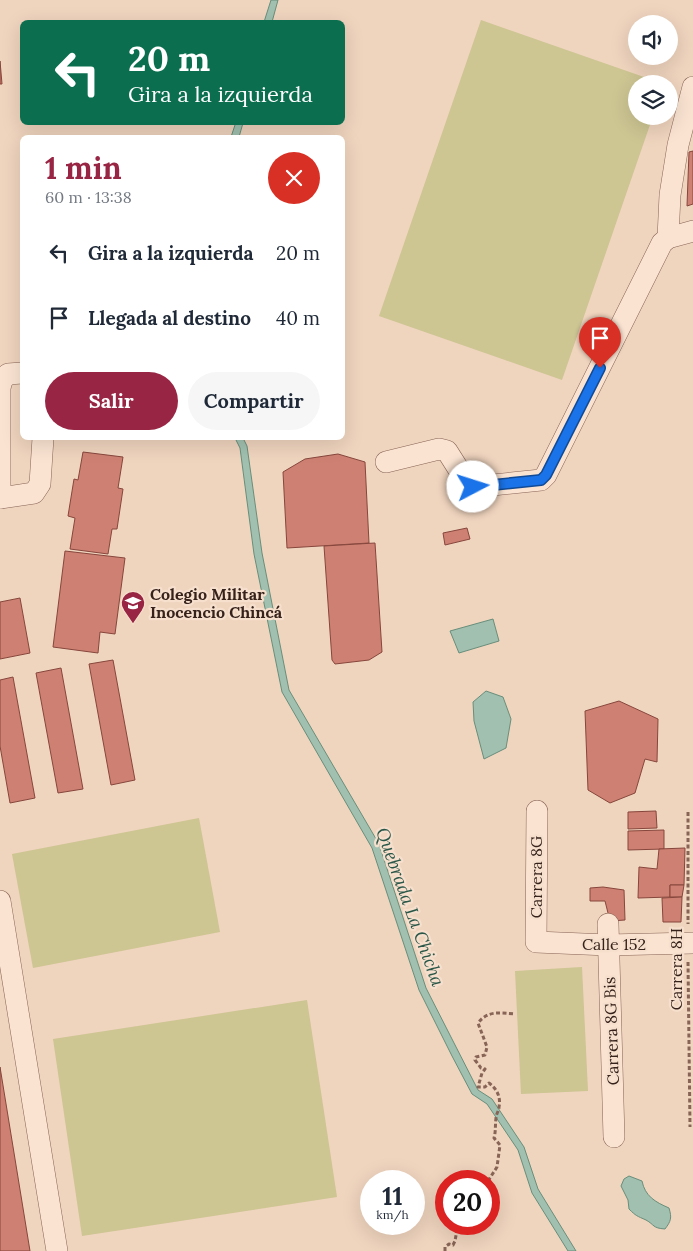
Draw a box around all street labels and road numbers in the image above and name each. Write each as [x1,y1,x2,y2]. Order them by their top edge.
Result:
street label: Carrera 8G [526,836,546,918]
street label: Carrera 8H [666,928,686,1010]
street label: Calle 152 [582,934,646,954]
street label: Carrera 8G Bis [599,977,623,1085]

